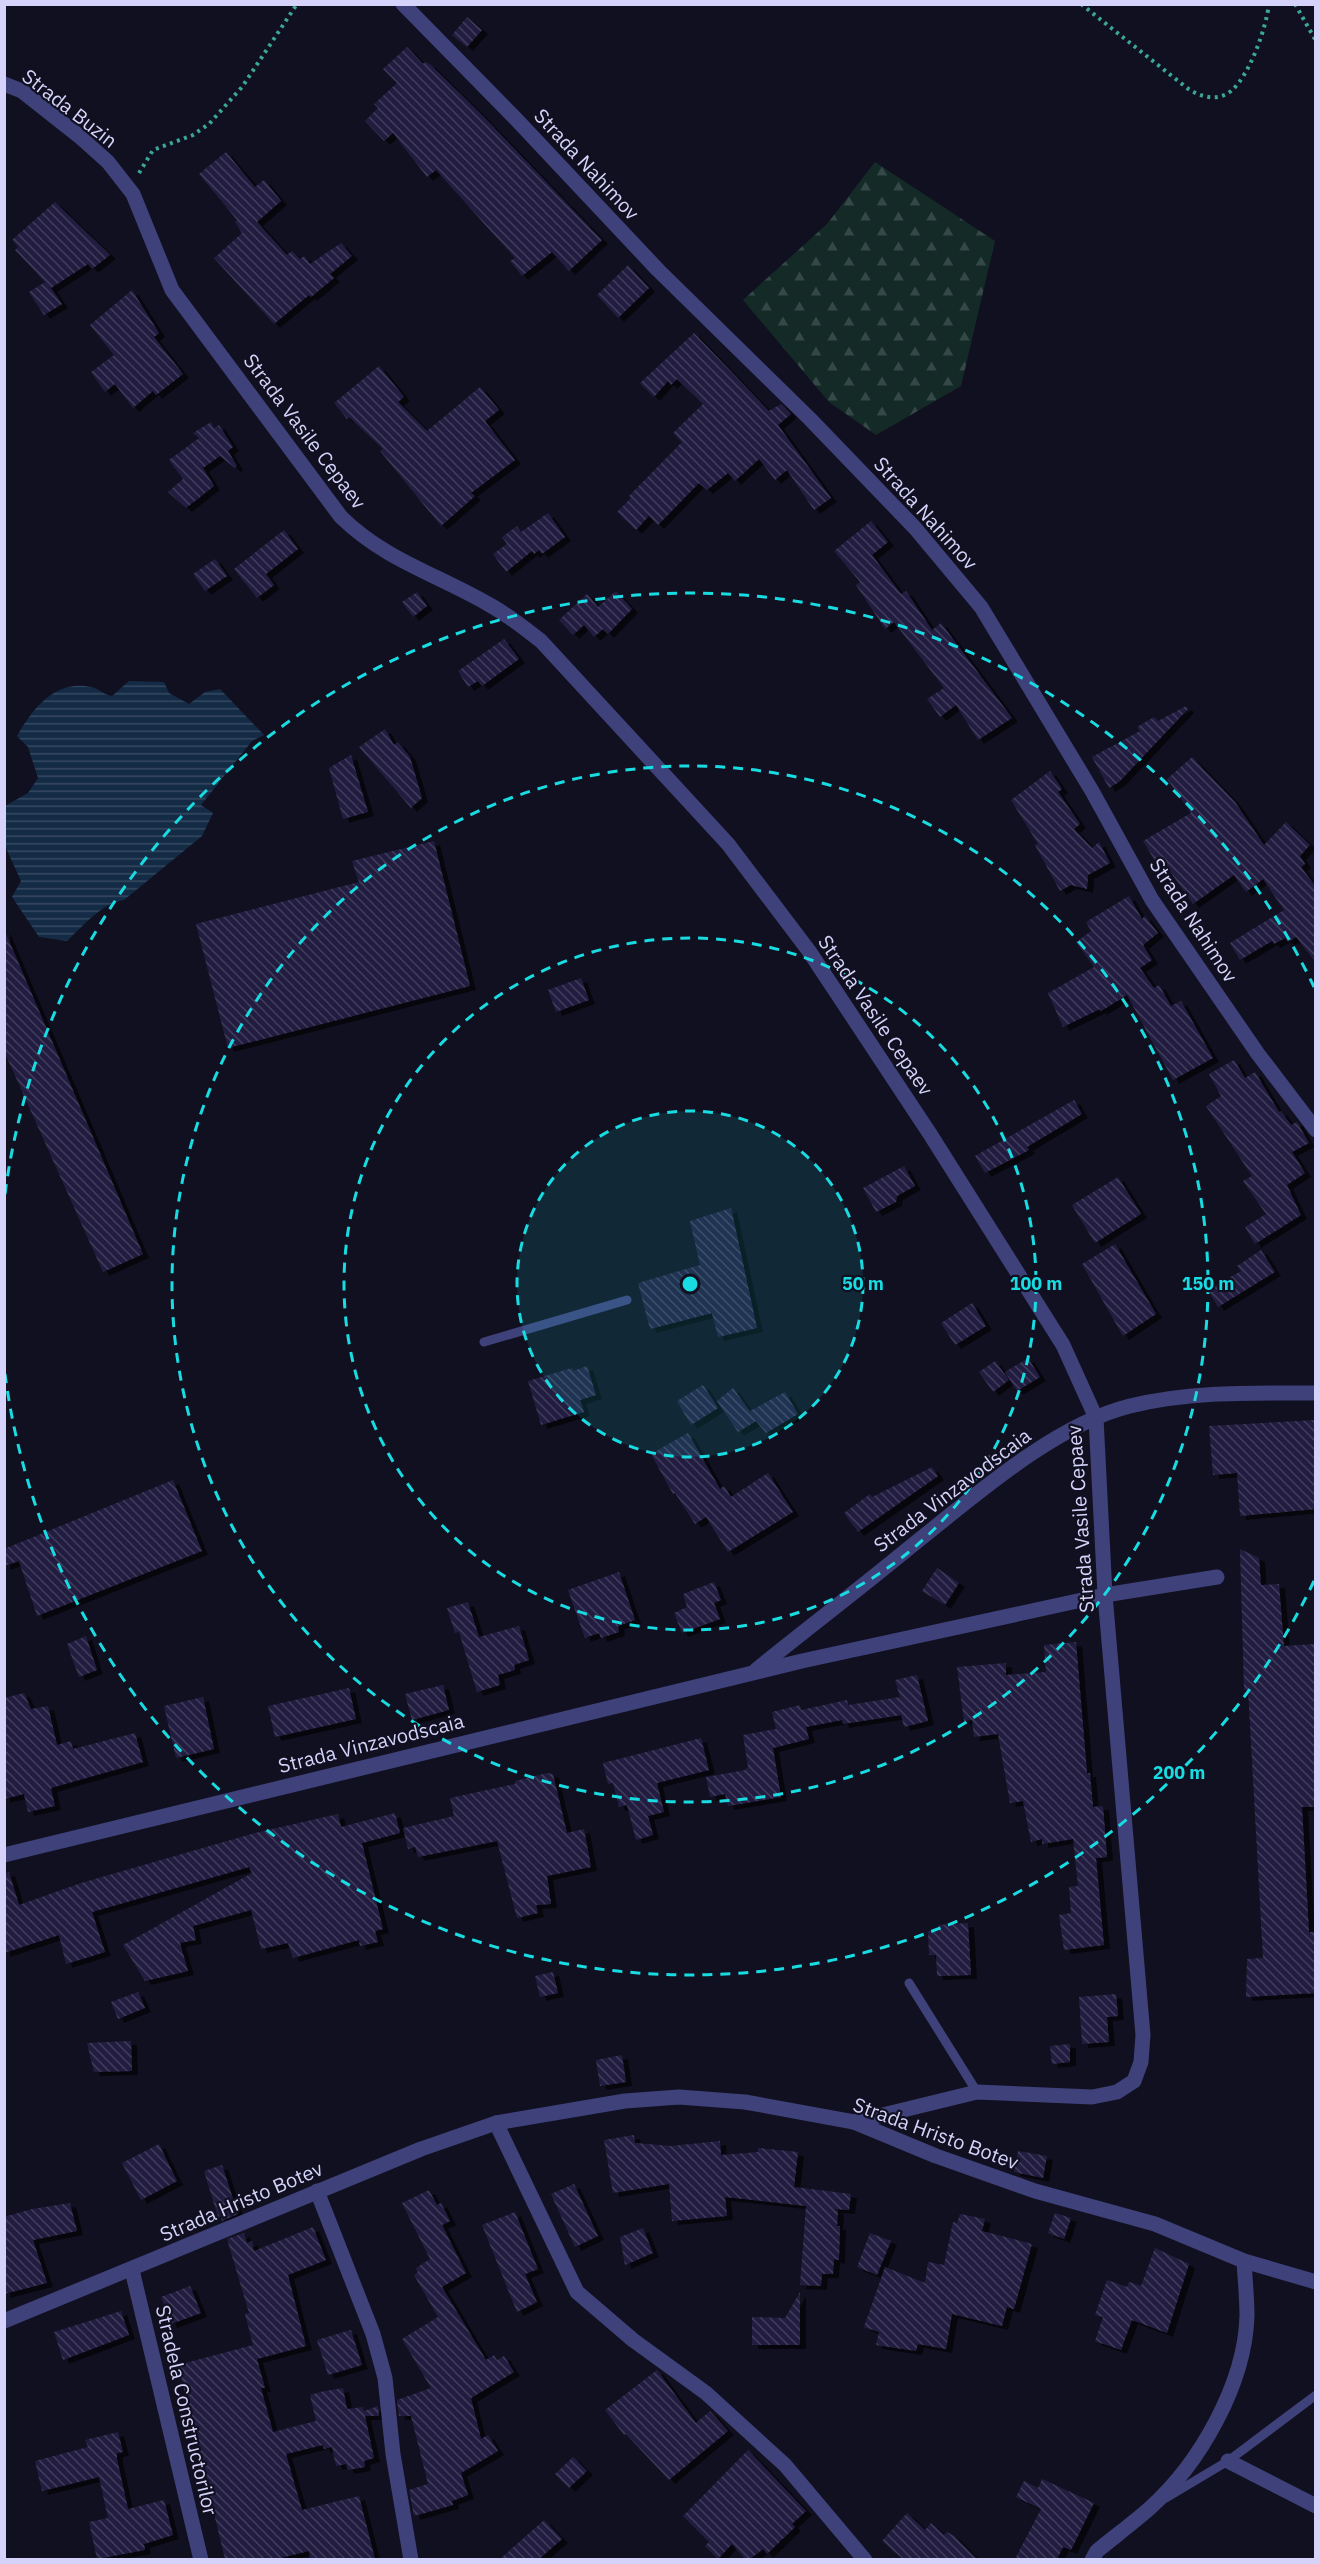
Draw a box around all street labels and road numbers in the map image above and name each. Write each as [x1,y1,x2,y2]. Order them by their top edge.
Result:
street label: Strada Buzin [17,62,123,154]
street label: Strada Nahimov [528,102,646,226]
street label: Strada Vasile Cepaev [238,348,372,514]
street label: Strada Nahimov [868,451,984,575]
street label: Strada Nahimov [1144,853,1244,987]
street label: Strada Vasile Cepaev [812,929,940,1101]
street label: Strada Vinzavodscaia [868,1422,1036,1558]
street label: Strada Vasile Cepaev [1060,1424,1100,1614]
street label: Strada Vinzavodscaia [275,1707,467,1779]
street label: Strada Hristo Botev [849,2090,1023,2176]
street label: Strada Hristo Botev [155,2154,327,2247]
street label: Stradela Constructorilor [150,2302,224,2518]

